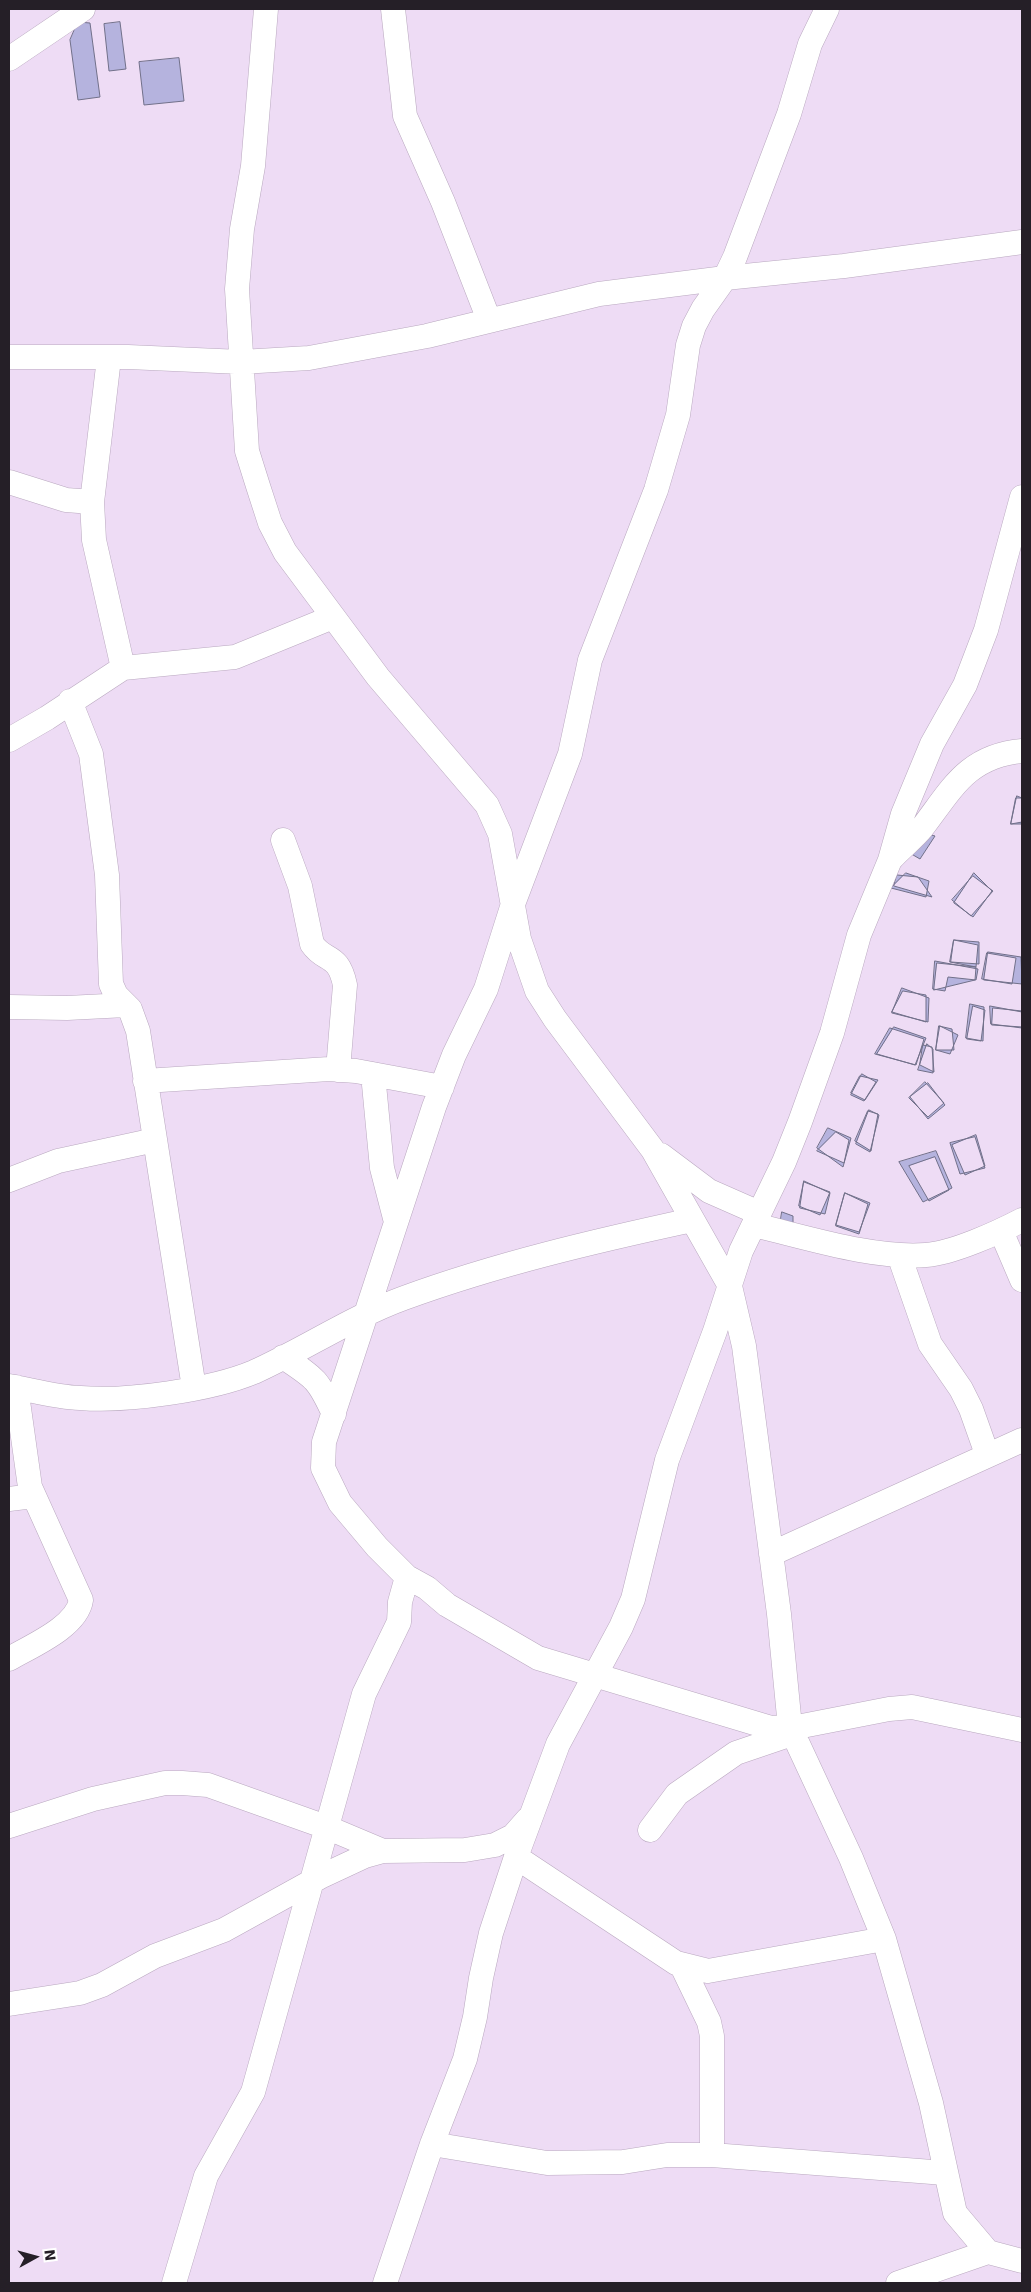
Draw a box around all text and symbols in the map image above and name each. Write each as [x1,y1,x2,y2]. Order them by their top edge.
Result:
north arrow [10,2232,60,2282]
text: N [41,2248,59,2262]

